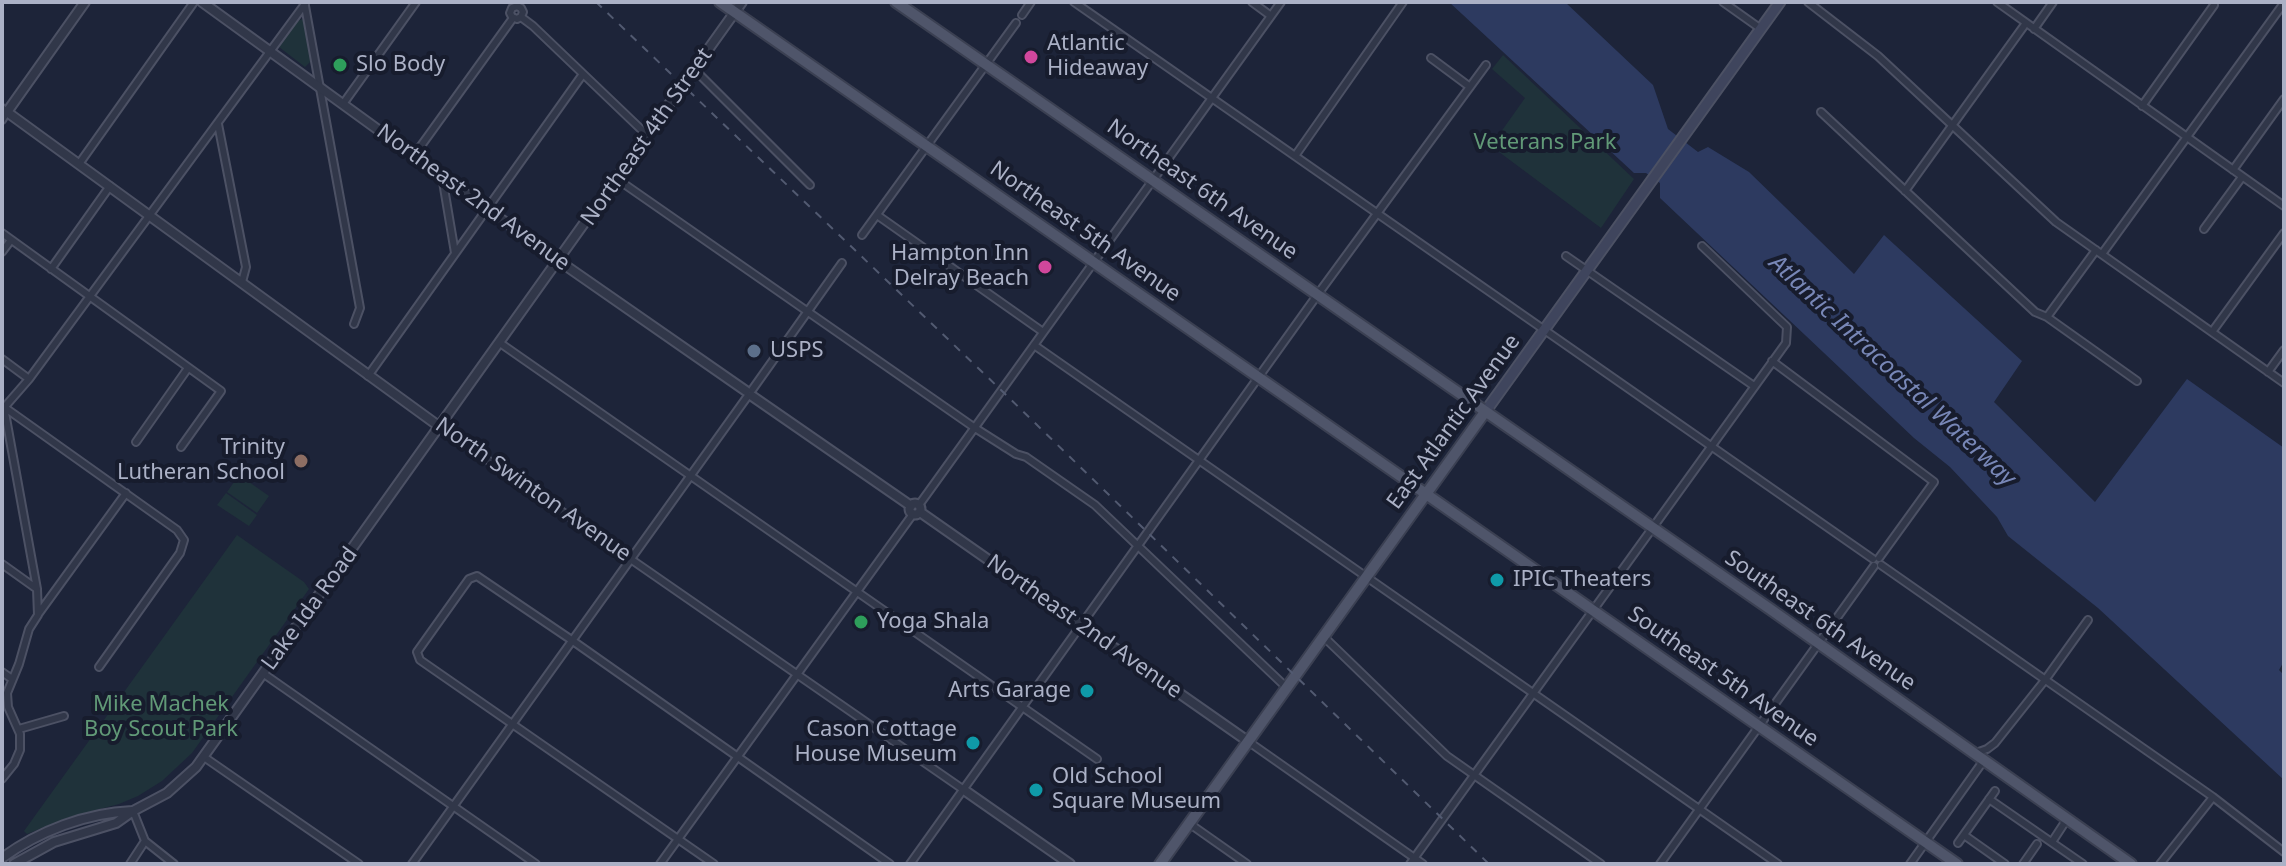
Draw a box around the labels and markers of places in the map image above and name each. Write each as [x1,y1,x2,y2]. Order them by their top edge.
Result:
place label: Atlantic Hideaway [1047,31,1148,82]
marker: Atlantic Hideaway [1022,48,1040,66]
place label: Slo Body [356,52,445,78]
marker: Slo Body [331,56,349,74]
place label: Hampton Inn Delray Beach [891,241,1029,292]
marker: Hampton Inn Delray Beach [1036,258,1054,276]
place label: USPS [770,338,824,364]
marker: USPS [745,342,763,360]
place label: Trinity Lutheran School [117,435,285,486]
marker: Trinity Lutheran School [292,452,310,470]
place label: IPIC Theaters [1513,567,1651,593]
marker: IPIC Theaters [1488,571,1506,589]
place label: Yoga Shala [877,609,989,635]
marker: Yoga Shala [852,613,870,631]
place label: Arts Garage [948,678,1071,704]
marker: Arts Garage [1078,682,1096,700]
place label: Cason Cottage House Museum [794,717,957,768]
marker: Cason Cottage House Museum [964,734,982,752]
place label: Old School Square Museum [1052,764,1221,816]
marker: Old School Square Museum [1027,781,1045,799]

